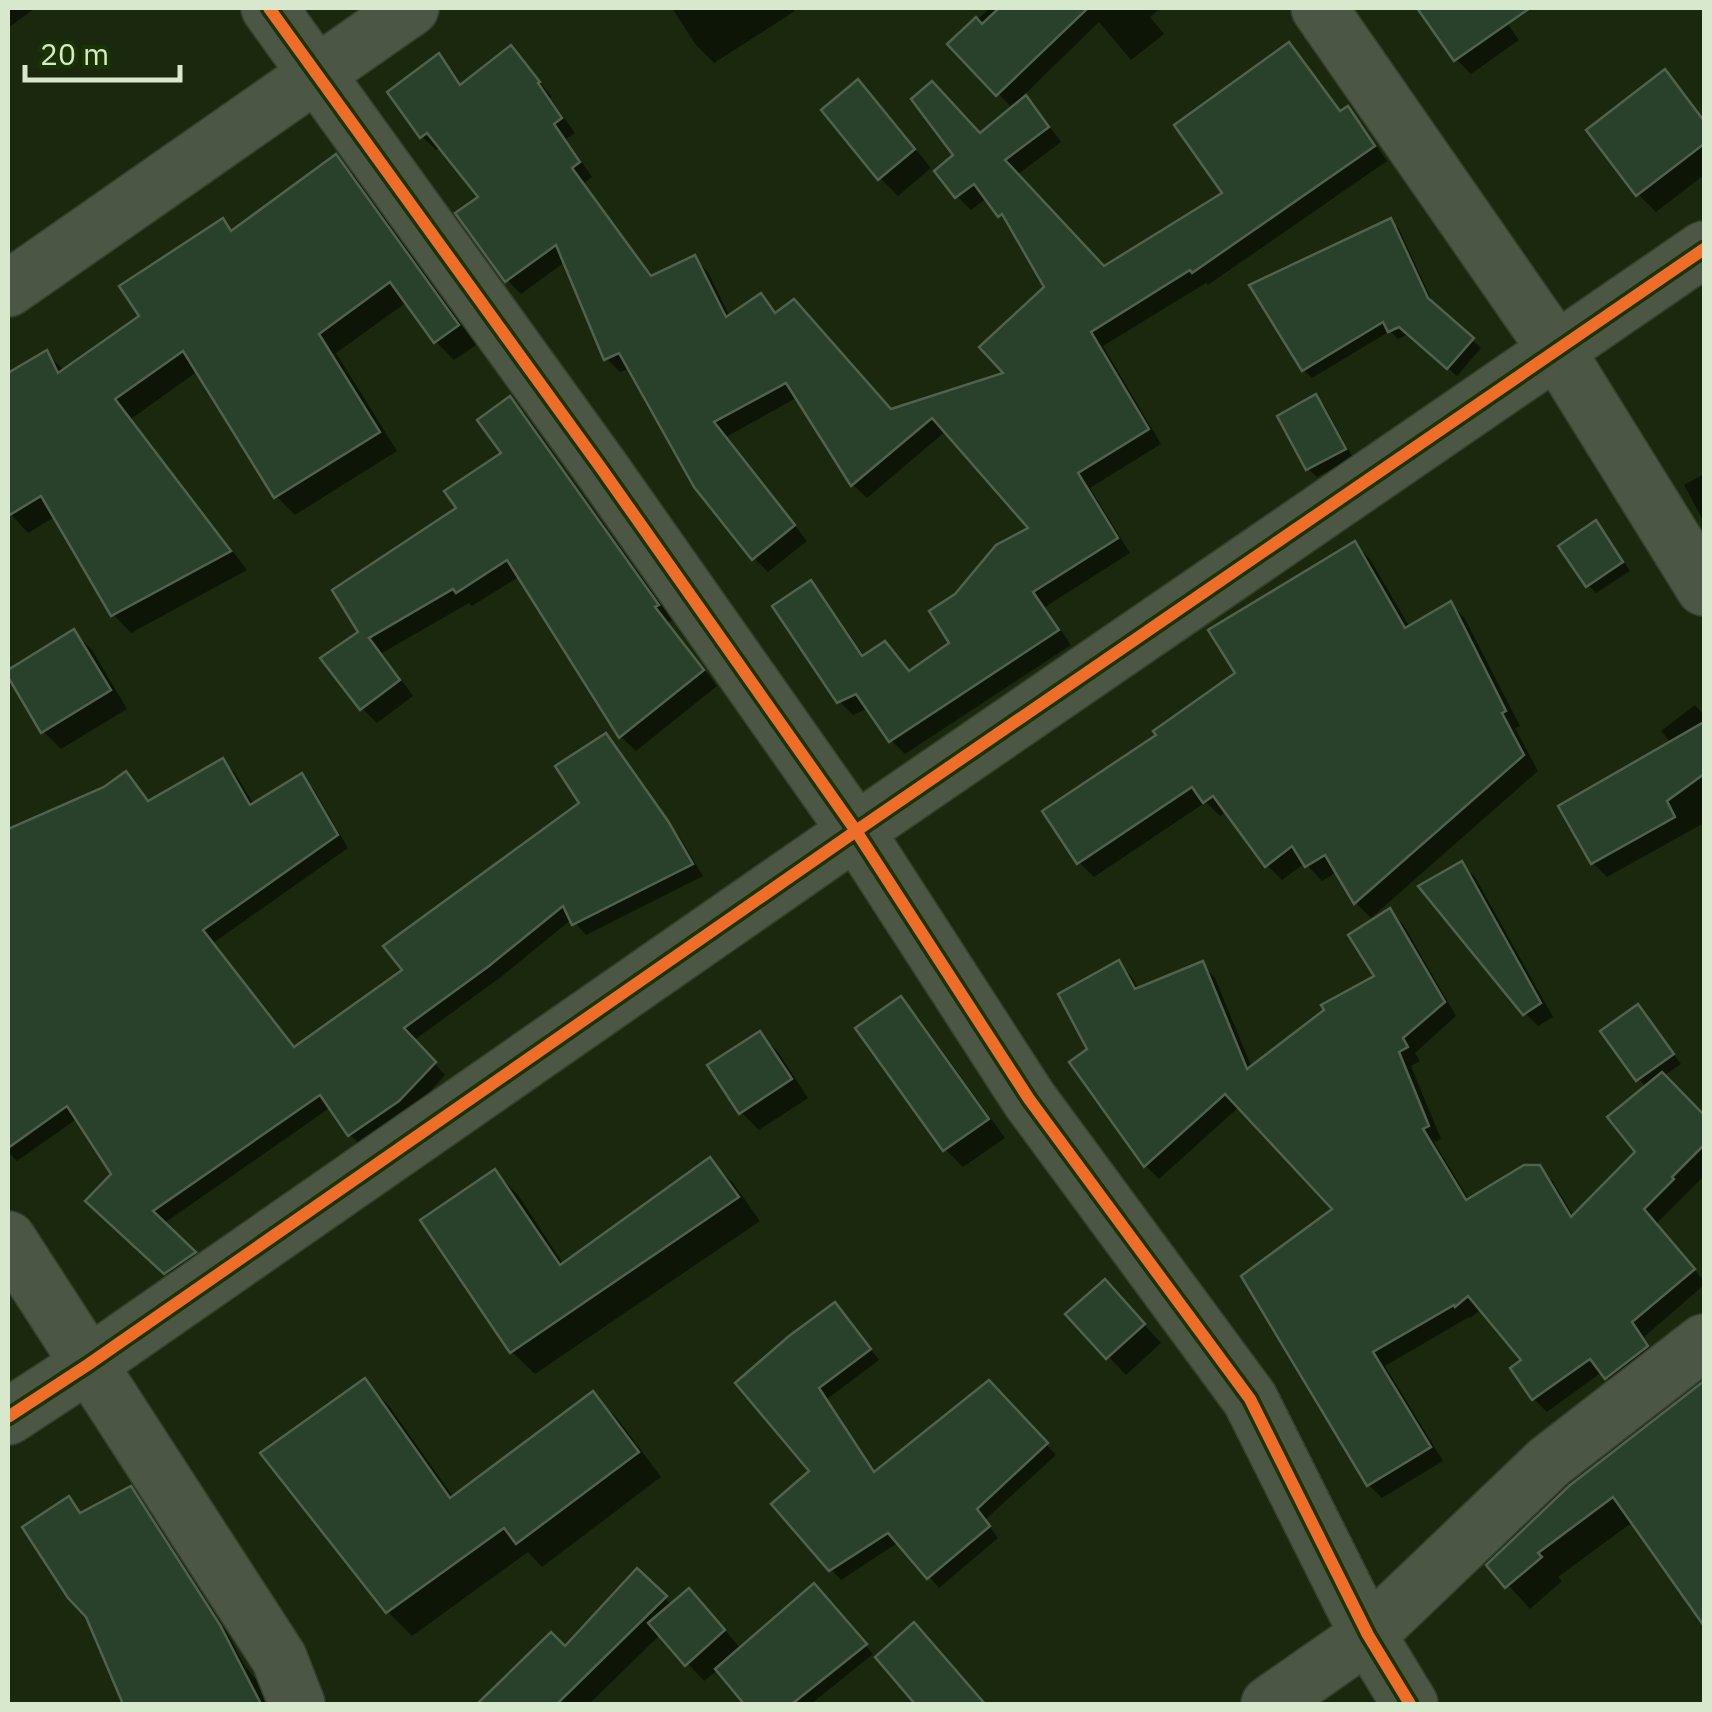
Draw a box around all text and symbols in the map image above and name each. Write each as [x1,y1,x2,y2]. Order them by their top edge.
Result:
scale bar [25,20,180,82]
text: 20 m [40,34,109,73]

